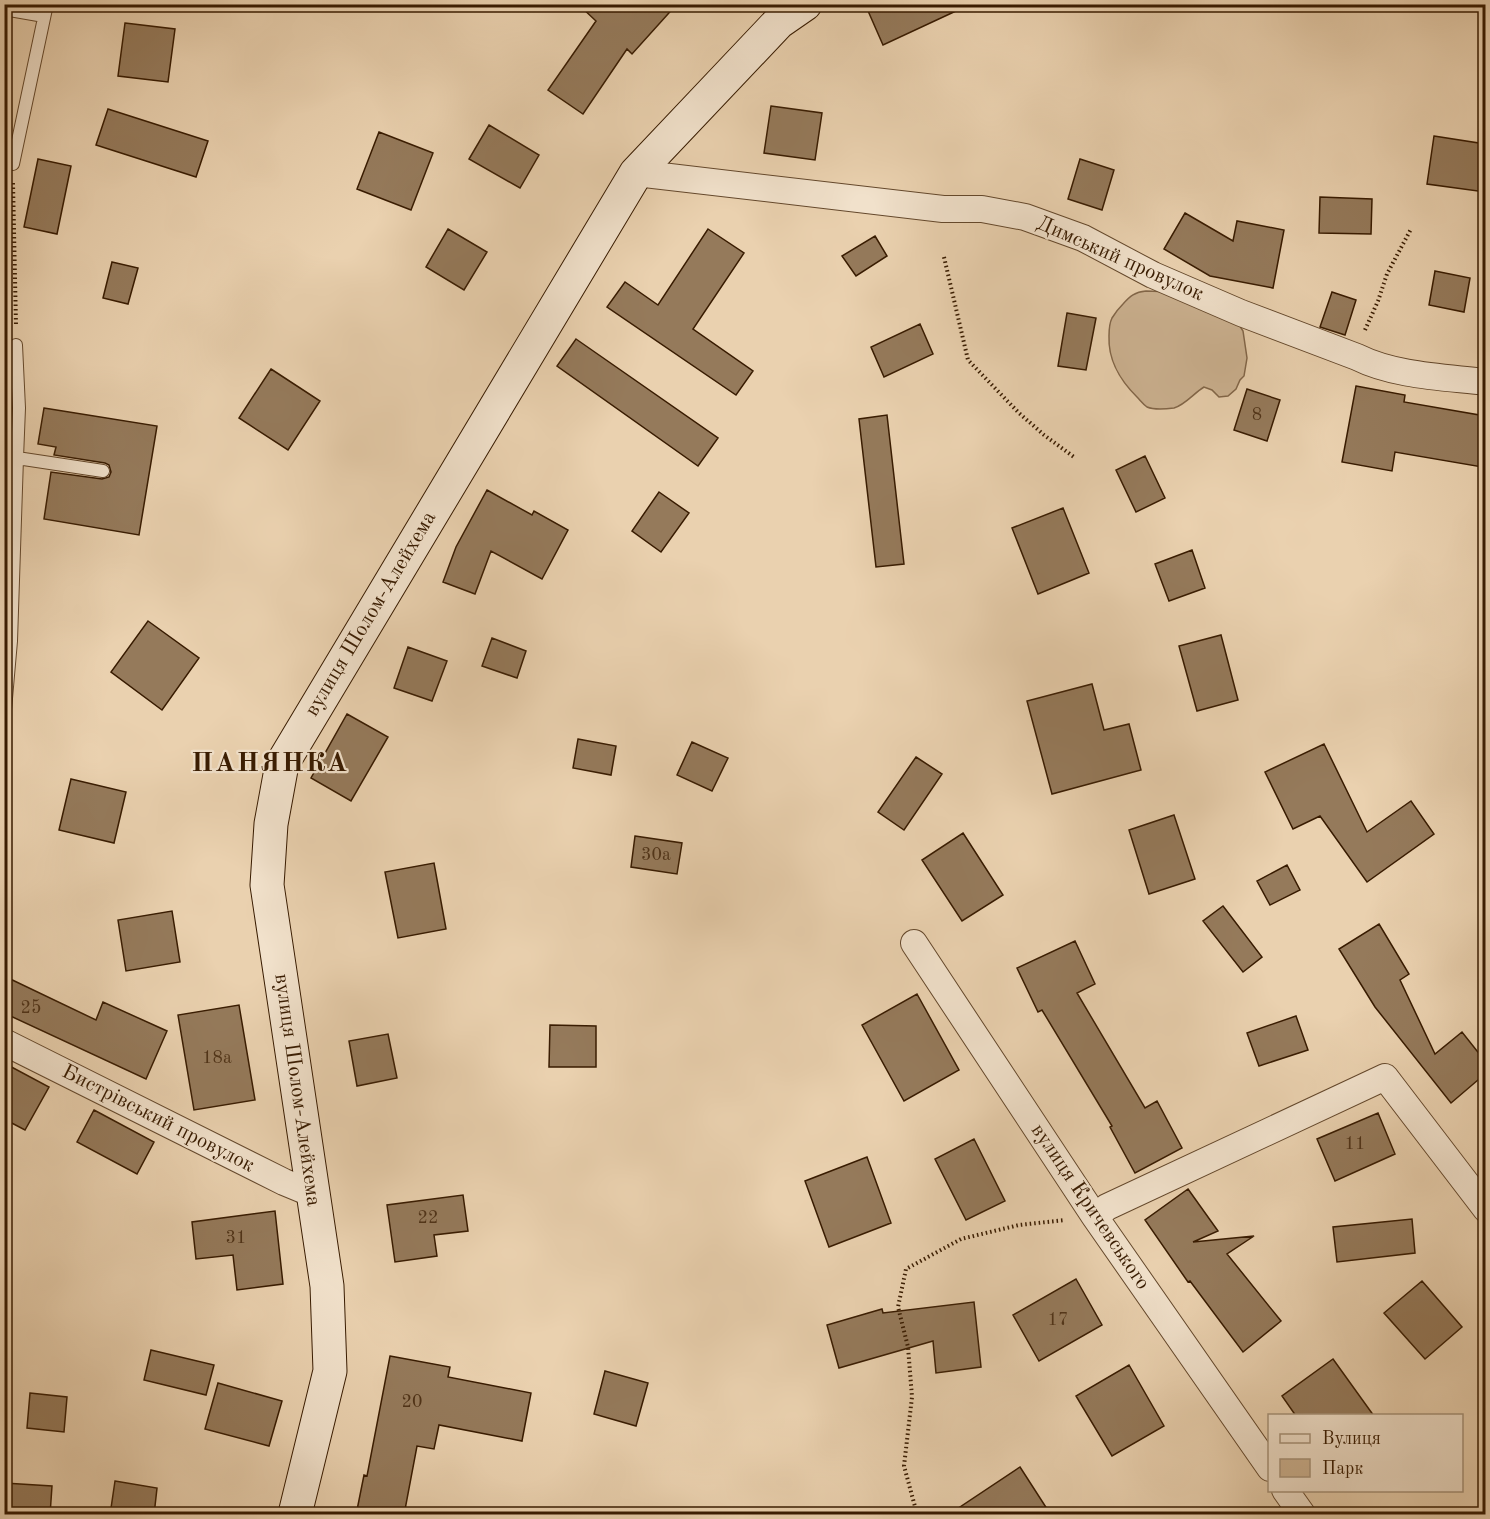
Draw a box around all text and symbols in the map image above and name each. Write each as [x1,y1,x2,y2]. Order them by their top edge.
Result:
street label: Димський провулок [1033,213,1207,305]
house number: 8 [1252,406,1262,424]
street label: вулиця Шолом-Алейхема [302,508,440,720]
district label: ПАНЯНКА [191,750,349,777]
house number: 30а [641,846,671,864]
street label: вулиця Шолом-Алейхема [270,972,324,1208]
house number: 25 [21,999,41,1017]
house number: 18а [202,1049,232,1067]
street label: Бистрівський провулок [58,1061,258,1177]
street label: вулиця Кричевського [1027,1120,1153,1294]
house number: 11 [1345,1135,1365,1153]
house number: 22 [418,1209,438,1227]
house number: 31 [226,1229,246,1247]
house number: 17 [1048,1311,1068,1329]
house number: 20 [402,1393,422,1411]
legend [1268,1414,1463,1492]
text: Вулиця [1322,1430,1381,1448]
text: Парк [1322,1460,1363,1478]

